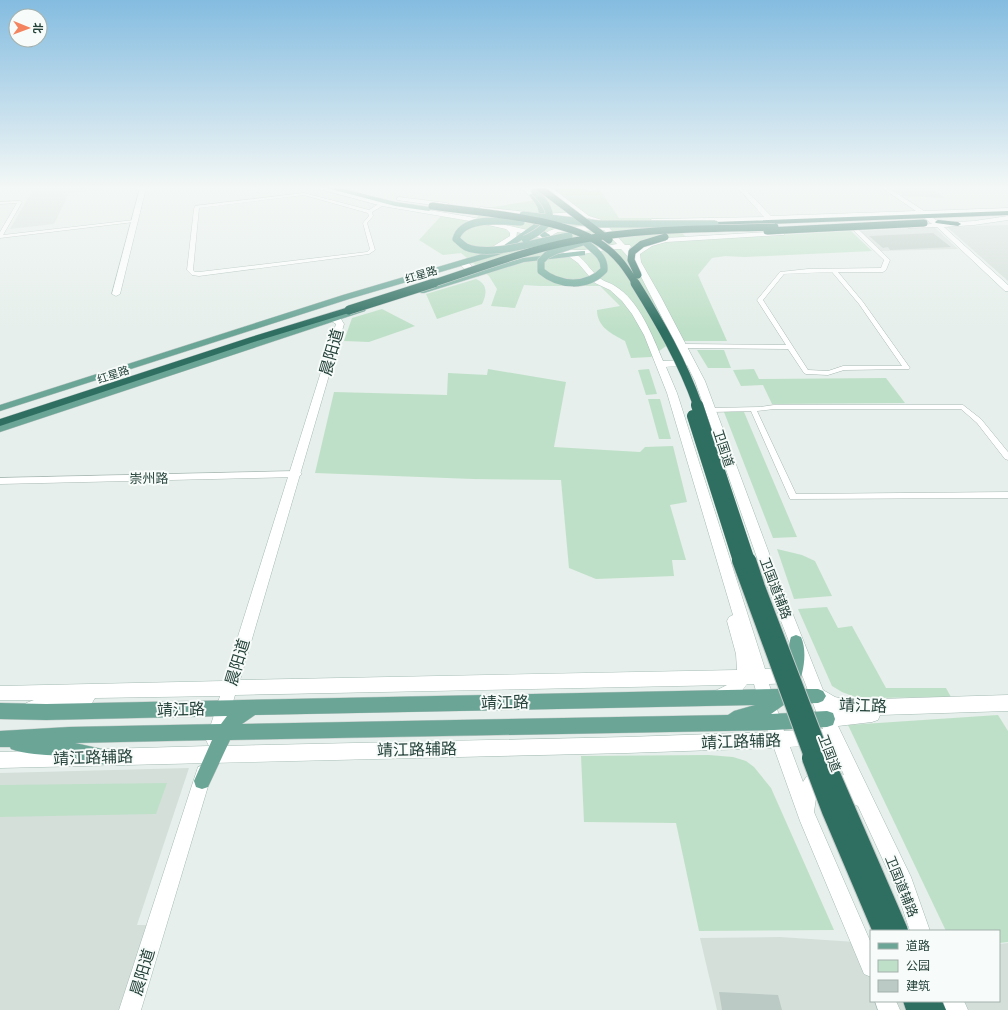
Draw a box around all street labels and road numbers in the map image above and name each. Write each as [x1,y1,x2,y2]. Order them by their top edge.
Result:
street label: 红星路 [403,262,439,286]
street label: 晨阳道 [314,326,348,378]
street label: 红星路 [95,362,131,386]
street label: 卫国道 [709,427,739,469]
street label: 崇州路 [129,469,169,487]
street label: 卫国道辅路 [756,554,796,622]
street label: 晨阳道 [219,636,255,688]
street label: 靖江路 [481,691,529,713]
street label: 靖江路 [839,693,887,717]
street label: 靖江路 [157,698,205,720]
street label: 靖江路辅路 [701,729,781,753]
street label: 卫国道 [815,732,845,774]
street label: 靖江路辅路 [377,737,457,761]
street label: 靖江路辅路 [53,745,133,769]
street label: 卫国道辅路 [881,852,923,920]
street label: 晨阳道 [124,946,160,998]

